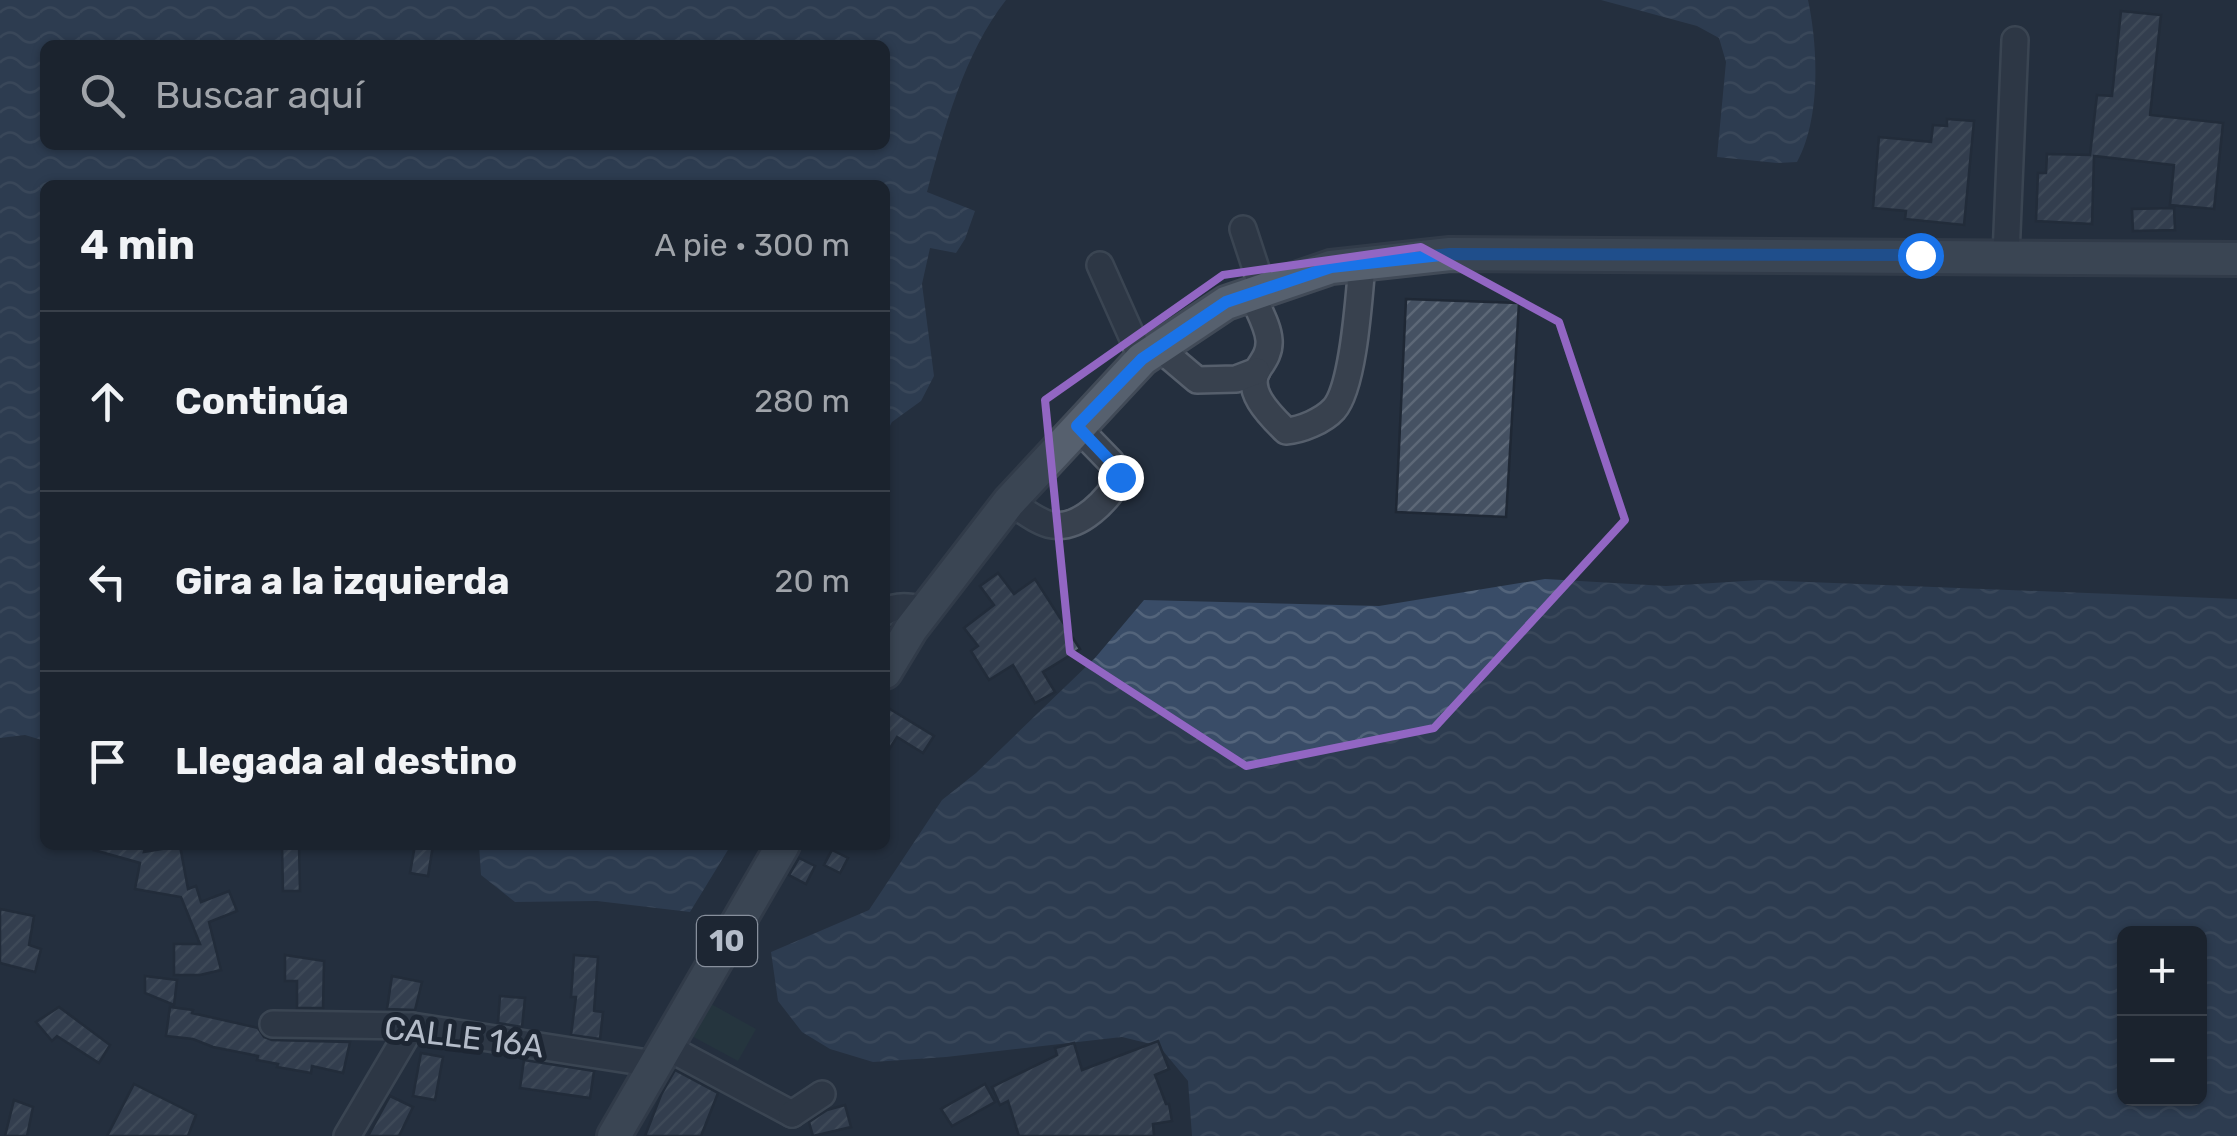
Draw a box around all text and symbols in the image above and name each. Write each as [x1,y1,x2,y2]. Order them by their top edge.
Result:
search box [40,40,890,150]
icon: search [75,68,130,123]
text: Buscar aquí [155,72,363,118]
text: 4 min [80,220,195,270]
text: A pie · 300 m [654,226,850,264]
route start [1898,233,1944,279]
icon: ahead [80,374,135,429]
text: Continúa [175,378,349,424]
text: 280 m [754,382,850,420]
route end [1098,455,1144,501]
icon: left [80,554,135,609]
text: Gira a la izquierda [175,558,510,604]
text: 20 m [775,562,850,600]
icon: arrive [80,734,135,789]
text: Llegada al destino [175,738,517,784]
road number: 10 [697,916,757,966]
map controls [2117,926,2207,1106]
button: + [2117,926,2207,1016]
street label: CALLE 16A [382,1008,546,1066]
button: − [2117,1016,2207,1106]

